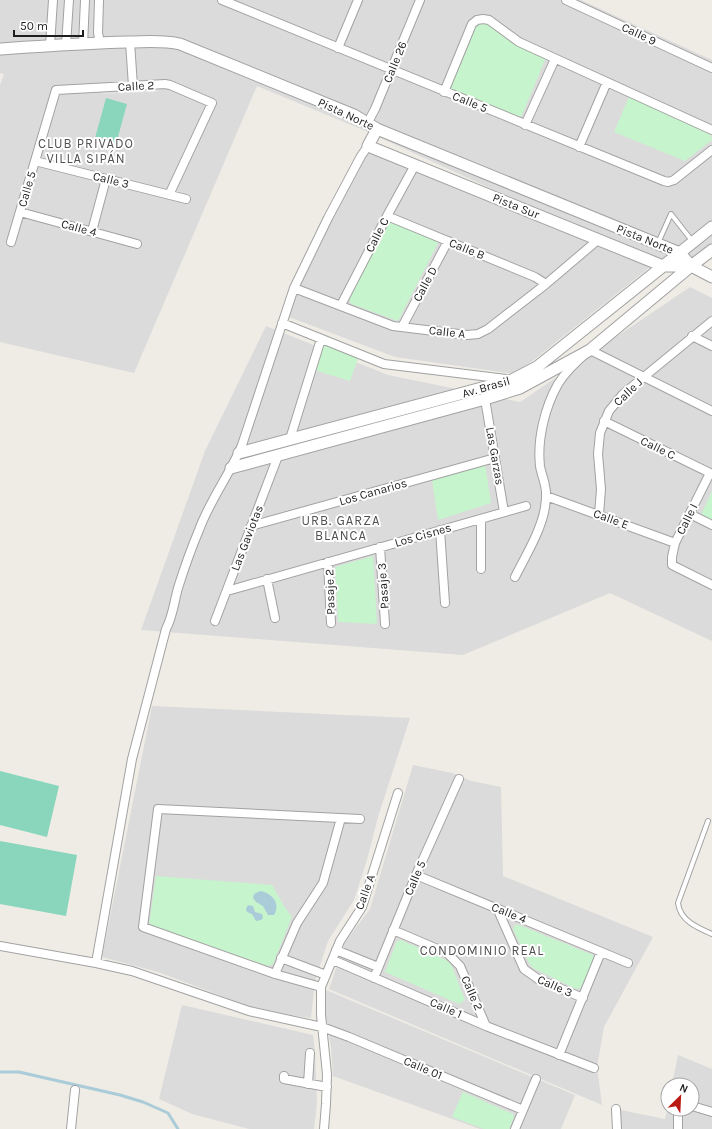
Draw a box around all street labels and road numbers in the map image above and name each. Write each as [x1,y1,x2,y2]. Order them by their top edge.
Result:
street label: Calle 9 [619,20,659,48]
street label: Calle 26 [380,39,410,85]
street label: Calle 2 [117,78,155,94]
street label: Calle 5 [450,89,490,115]
street label: Pista Norte [316,95,376,133]
street label: Calle 5 [15,169,39,208]
street label: Calle 3 [91,169,131,191]
street label: Pista Sur [490,190,542,222]
street label: Calle C [362,215,392,255]
street label: Calle 4 [60,217,99,240]
street label: Pista Norte [614,221,676,257]
street label: Calle B [447,236,487,262]
street label: Calle D [410,264,440,304]
street label: Calle A [428,323,466,341]
street label: Av. Brasil [460,373,512,401]
street label: Calle J [611,375,645,409]
street label: Las Garzas [483,426,507,486]
street label: Calle C [638,434,678,462]
street label: Los Canarios [337,476,409,508]
street label: Calle I [673,501,701,537]
street label: Las Gaviotas [228,503,266,573]
street label: Calle E [591,506,631,532]
street label: Los Cisnes [393,520,453,550]
street label: Pasaje 3 [374,563,392,609]
street label: Pasaje 2 [322,569,338,615]
street label: Calle 5 [401,858,429,898]
street label: Calle A [352,872,378,912]
street label: Calle 4 [490,900,529,926]
street label: Calle 3 [535,972,575,1000]
street label: Calle 2 [458,973,486,1013]
street label: Calle 1 [428,995,464,1021]
street label: Calle 01 [401,1054,445,1082]

